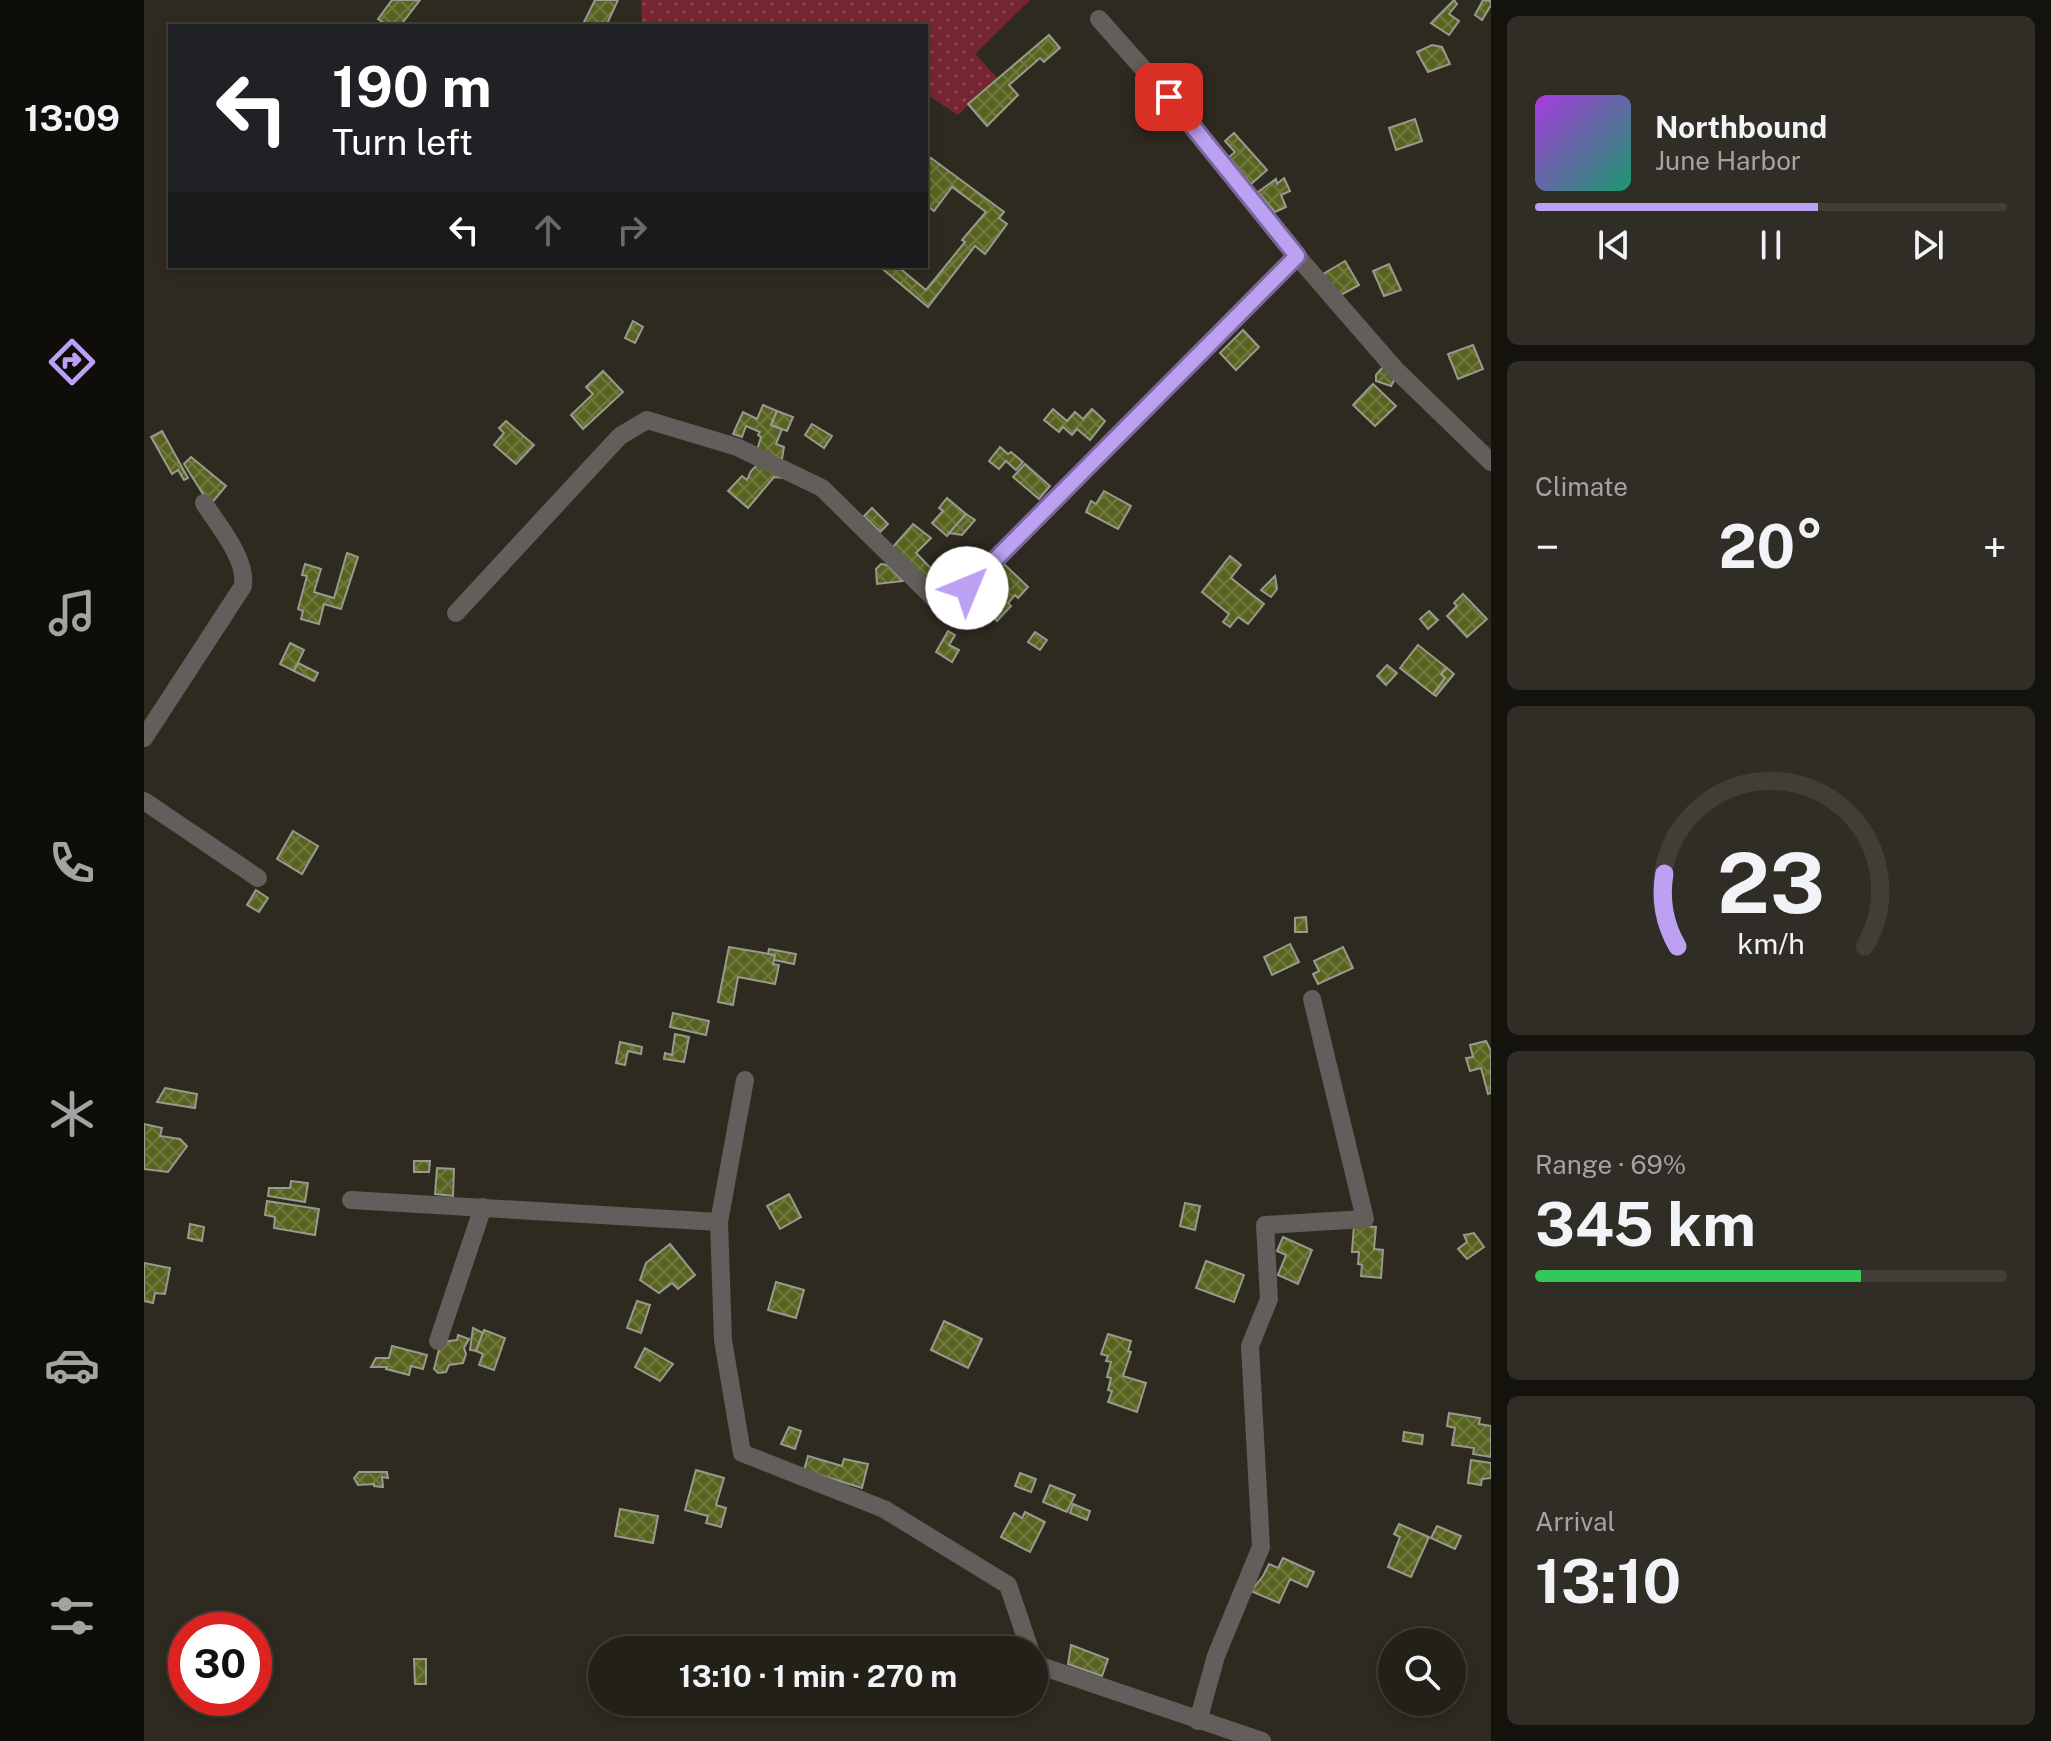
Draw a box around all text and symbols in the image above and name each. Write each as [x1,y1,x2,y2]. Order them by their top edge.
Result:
text: 190 m [332,54,492,120]
icon: left [200,56,304,160]
pin [1135,63,1203,131]
icon: arrive [1147,75,1191,119]
text: 13:09 [24,97,120,139]
text: Northbound [1655,109,1827,145]
text: Turn left [332,121,473,163]
text: June Harbor [1655,145,1801,176]
icon: left [442,208,486,252]
icon: ahead [526,208,570,252]
icon: right [610,208,654,252]
icon: previous [1592,223,1636,267]
icon: pause [1749,223,1793,267]
icon: next [1906,223,1950,267]
icon: directions [44,334,100,390]
text: Climate [1535,471,1628,502]
text: 20° [1718,511,1824,582]
text: − [1535,521,1559,573]
text: + [1983,521,2007,573]
position arrow [925,546,1009,630]
icon: music [44,585,100,641]
text: 23 [1717,833,1825,931]
icon: phone [44,835,100,891]
text: km/h [1737,927,1805,960]
icon: climate [44,1086,100,1142]
text: Range · 69% [1535,1149,1686,1180]
text: 345 km [1535,1189,1756,1260]
icon: car [44,1337,100,1393]
text: Arrival [1535,1506,1615,1537]
text: 13:10 [1535,1546,1681,1617]
icon: filters [44,1588,100,1644]
speed limit sign: 30 [168,1612,272,1716]
map controls [1378,1628,1466,1716]
button: search [1378,1628,1466,1716]
text: 13:10 · 1 min · 270 m [679,1658,957,1694]

